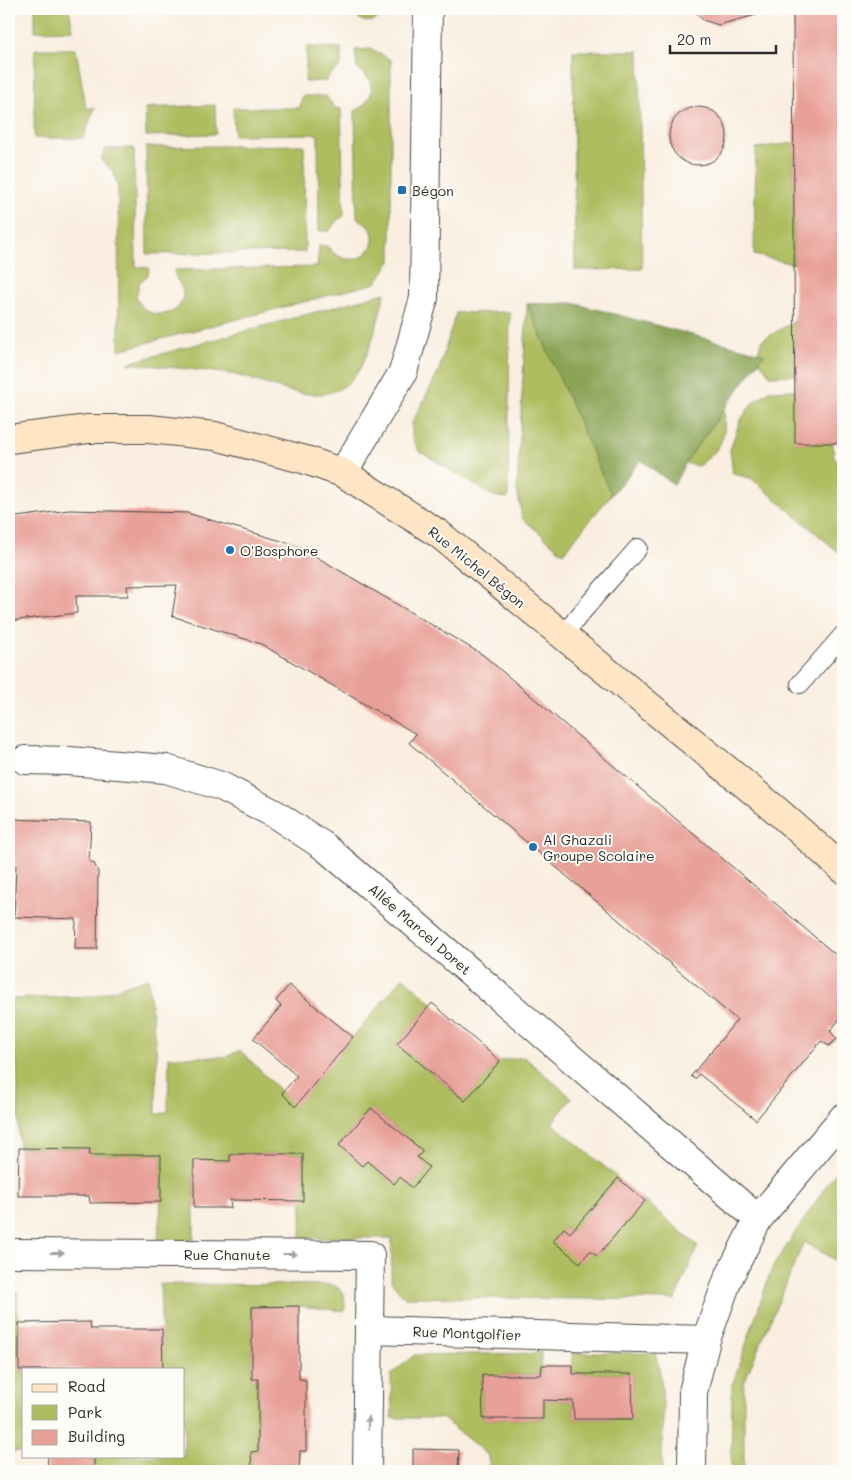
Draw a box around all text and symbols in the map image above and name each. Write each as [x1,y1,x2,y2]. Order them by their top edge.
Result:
scale bar [670,22,776,54]
text: 20 m [677,29,711,49]
place label: Bégon [412,181,454,200]
marker: Bégon [396,184,408,196]
street label: Rue Michel Bégon [424,522,530,612]
place label: O'Bosphore [240,541,319,560]
marker: O'Bosphore [224,544,236,556]
place label: Al Ghazali Groupe Scolaire [543,830,655,865]
marker: Al Ghazali Groupe Scolaire [527,841,539,853]
street label: Allée Marcel Doret [365,879,475,979]
street label: Rue Chanute [184,1245,270,1264]
one-way arrow [50,1249,66,1257]
one-way arrow [282,1250,298,1258]
street label: Rue Montgolfier [412,1322,522,1344]
legend [22,1368,185,1458]
text: Road [68,1376,105,1396]
text: Park [68,1402,102,1422]
one-way arrow [364,1414,372,1430]
text: Building [68,1426,125,1446]

